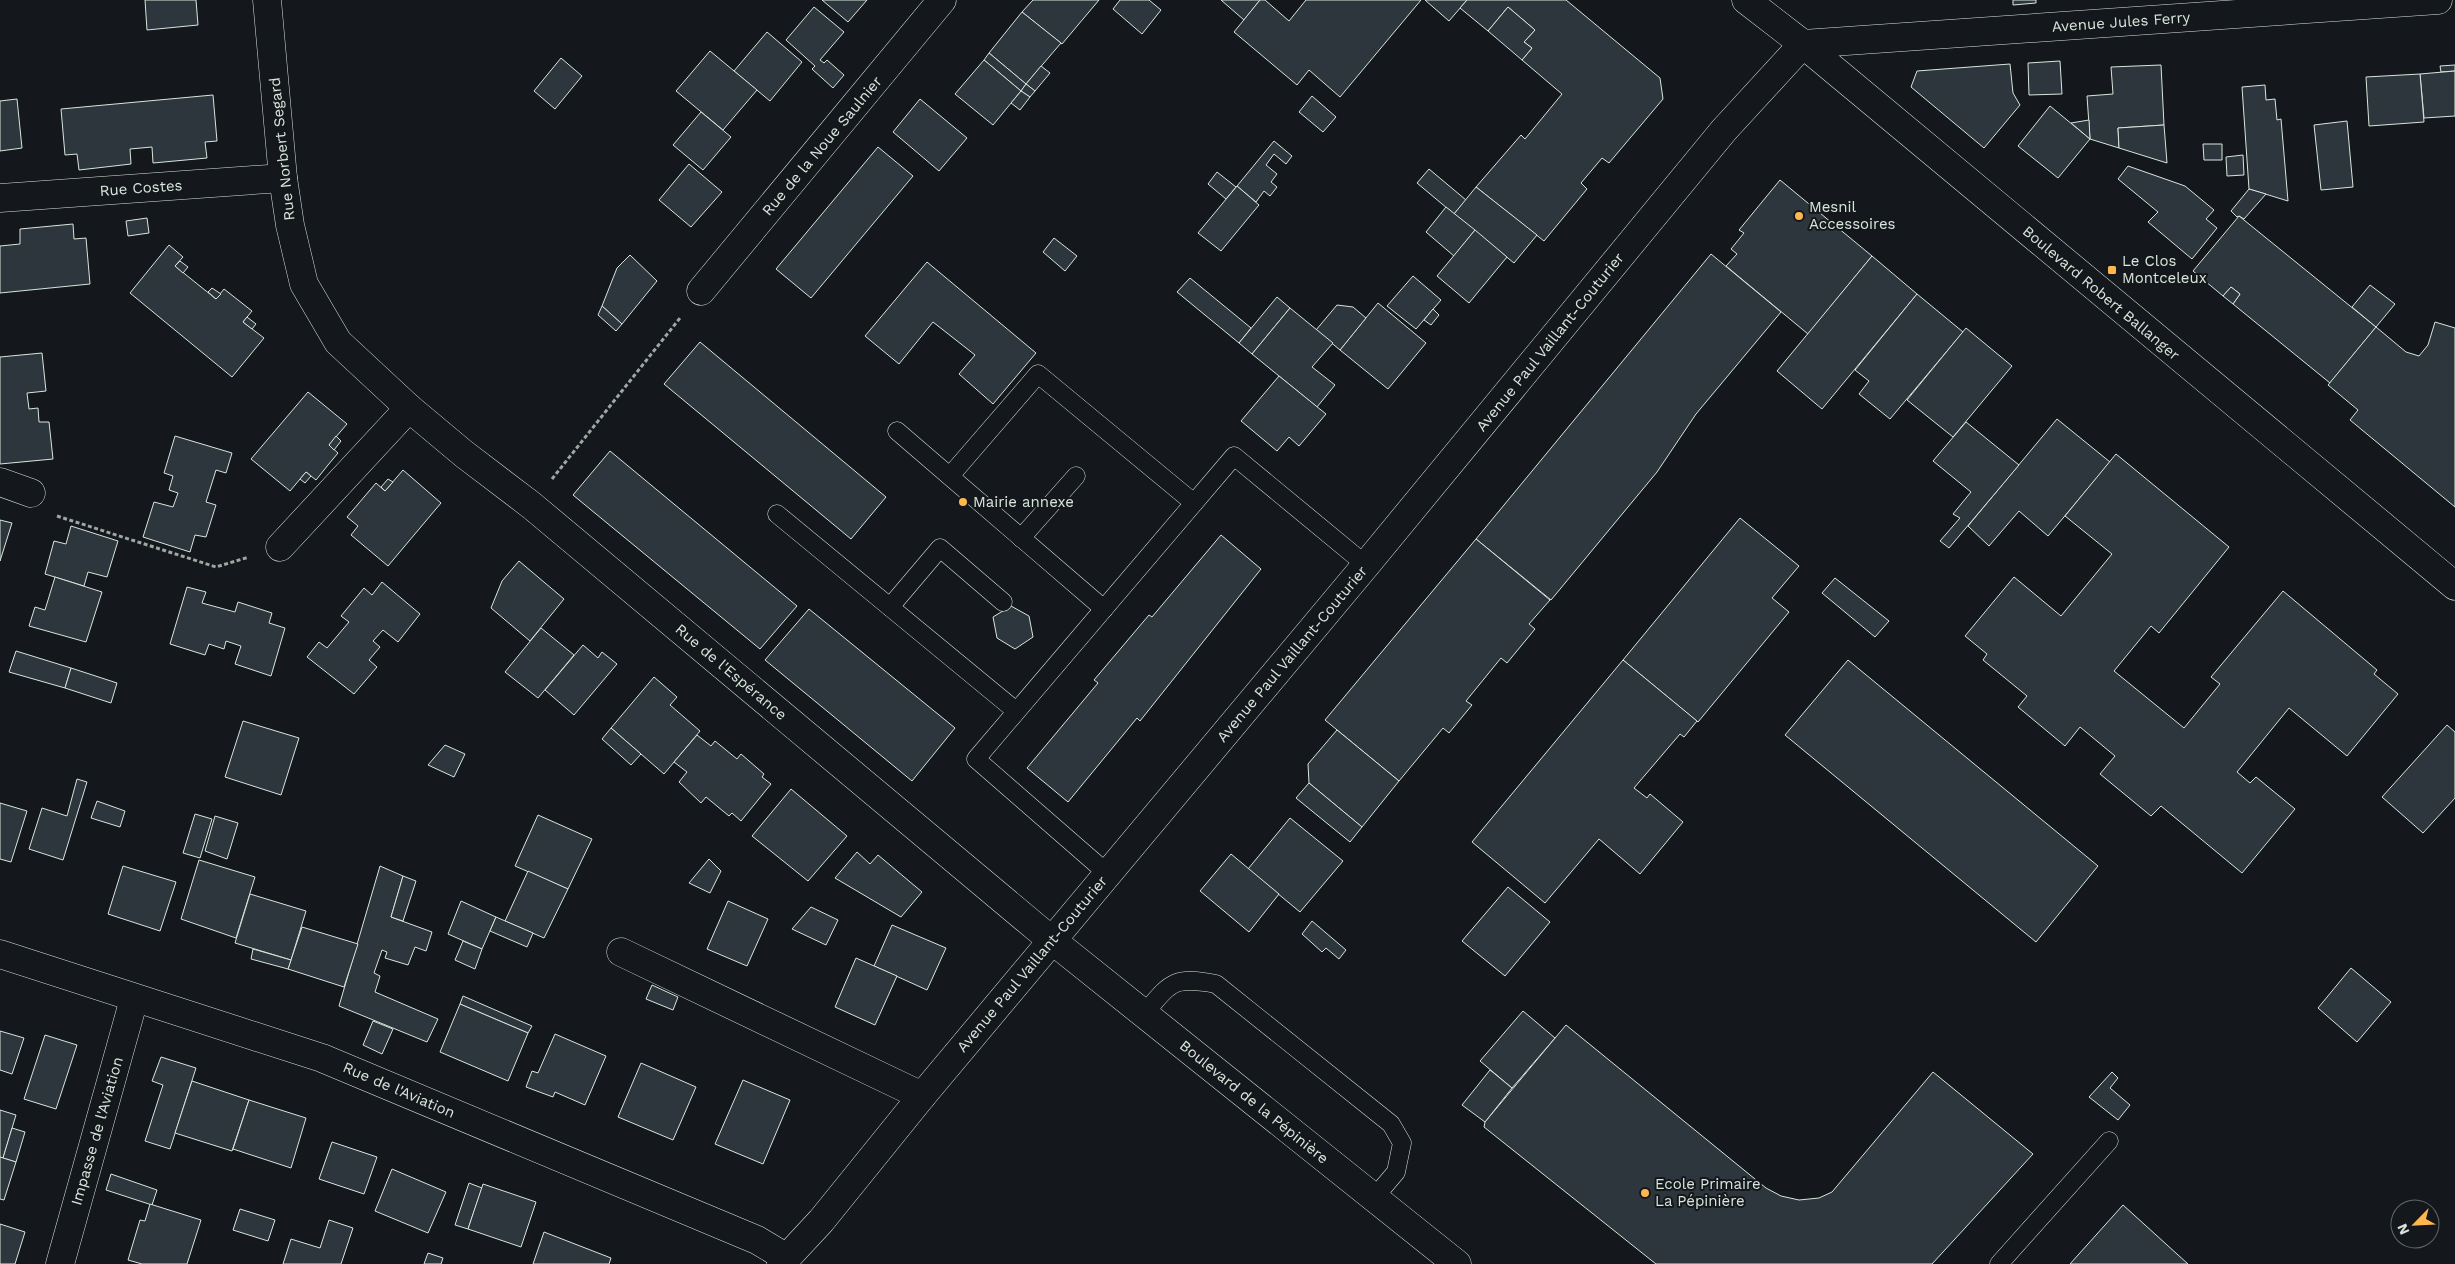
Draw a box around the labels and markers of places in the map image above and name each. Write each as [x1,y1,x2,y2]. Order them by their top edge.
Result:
place label: Mesnil Accessoires [1809,198,1896,233]
marker: Mesnil Accessoires [1793,210,1805,222]
place label: Le Clos Montceleux [2122,252,2207,287]
marker: Le Clos Montceleux [2106,264,2118,276]
place label: Mairie annexe [973,493,1074,511]
marker: Mairie annexe [957,496,969,508]
place label: Ecole Primaire La Pépinière [1655,1175,1761,1210]
marker: Ecole Primaire La Pépinière [1639,1187,1651,1199]

